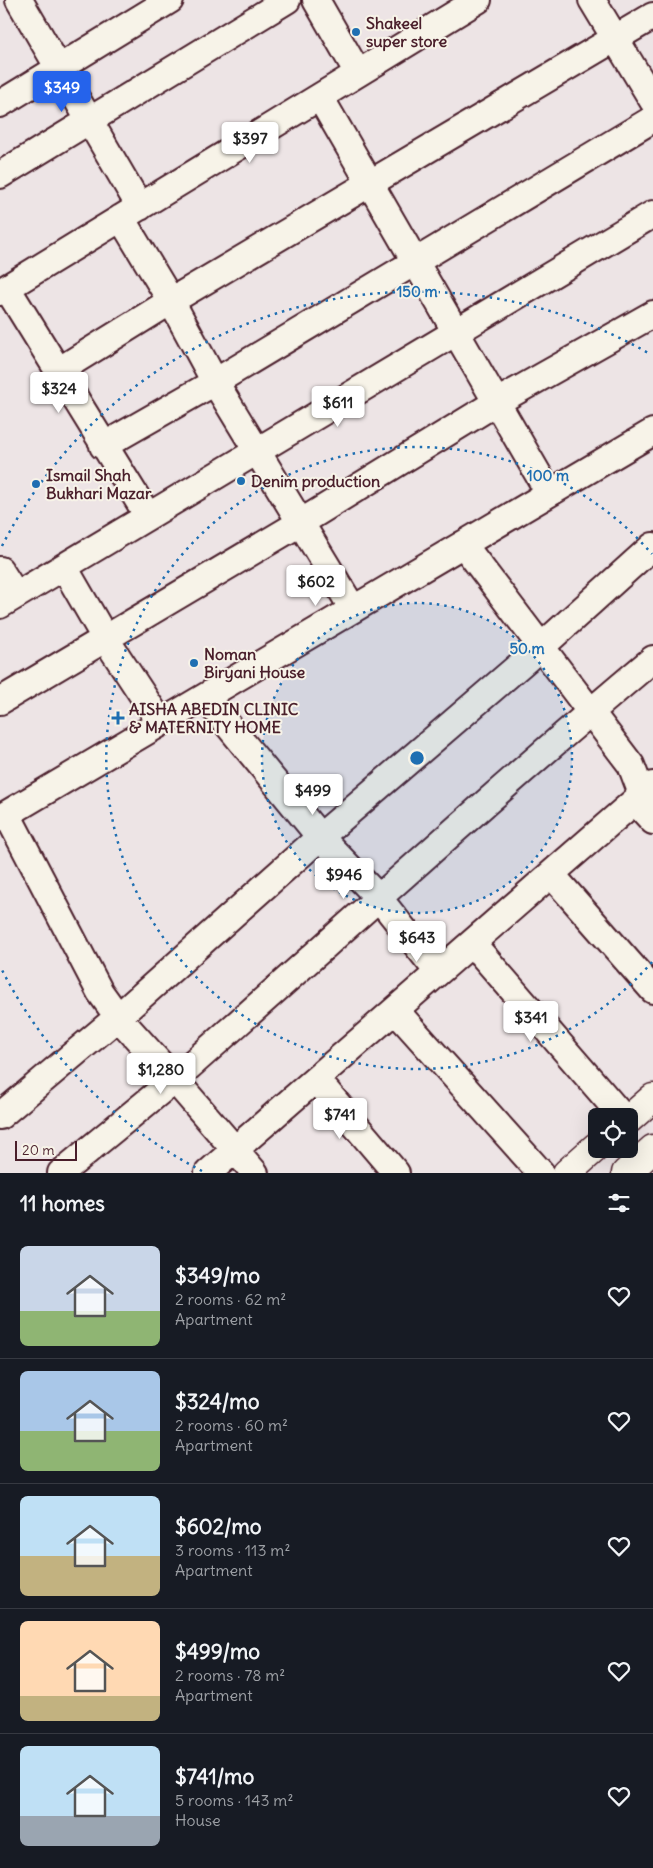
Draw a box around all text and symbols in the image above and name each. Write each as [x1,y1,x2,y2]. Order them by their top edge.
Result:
place label: Shakeel super store [366,13,447,52]
marker: Shakeel super store [350,26,362,38]
pin: $349 [32,70,92,113]
text: $349 [44,77,80,97]
pin: $397 [220,121,280,164]
text: $397 [233,128,268,148]
text: 150 m [396,282,438,301]
pin: $324 [29,372,89,414]
text: $324 [41,378,77,398]
pin: $611 [308,386,368,428]
text: $611 [323,392,353,412]
place label: Ismail Shah Bukhari Mazar [46,465,152,503]
text: 100 m [527,466,569,485]
place label: Denim production [251,471,380,492]
marker: Denim production [235,475,247,487]
marker: Ismail Shah Bukhari Mazar [30,478,42,490]
pin: $602 [286,564,346,607]
text: $602 [297,571,335,591]
text: 50 m [509,639,545,658]
place label: Noman Biryani House [204,644,306,683]
marker: Noman Biryani House [188,657,200,669]
place label: AISHA ABEDIN CLINIC & MATERNITY HOME [129,699,299,737]
marker: AISHA ABEDIN CLINIC & MATERNITY HOME [111,711,125,725]
centre of rings [408,749,426,767]
pin: $499 [283,774,343,816]
text: $499 [295,780,331,800]
pin: $946 [314,858,374,900]
text: $946 [326,864,362,884]
pin: $643 [387,920,447,963]
text: $643 [399,927,435,947]
pin: $341 [501,1000,561,1043]
text: $341 [514,1007,548,1027]
pin: $1,280 [120,1052,202,1095]
text: $1,280 [138,1059,184,1079]
pin: $741 [310,1098,370,1140]
text: $741 [324,1104,356,1124]
map controls [588,1108,638,1158]
button: locate [588,1108,638,1158]
scale bar [15,1138,78,1161]
text: 20 m [22,1141,55,1159]
icon: filters [605,1189,633,1217]
text: 11 homes [20,1190,105,1217]
text: $349/mo [175,1262,260,1289]
icon: home [60,1266,120,1326]
icon: heart [605,1282,633,1310]
text: 2 rooms · 62 m² [175,1289,286,1309]
text: Apartment [175,1309,253,1329]
text: $324/mo [175,1388,259,1415]
icon: home [60,1391,120,1451]
icon: heart [605,1407,633,1435]
text: 2 rooms · 60 m² [175,1415,288,1435]
text: Apartment [175,1435,253,1455]
text: $602/mo [175,1513,262,1540]
icon: home [60,1516,120,1576]
icon: heart [605,1532,633,1560]
text: 3 rooms · 113 m² [175,1540,290,1560]
text: Apartment [175,1560,253,1580]
text: $499/mo [175,1638,260,1665]
icon: home [60,1641,120,1701]
icon: heart [605,1657,633,1685]
text: 2 rooms · 78 m² [175,1665,285,1685]
text: Apartment [175,1685,253,1705]
text: $741/mo [175,1763,254,1790]
icon: home [60,1766,120,1826]
icon: heart [605,1782,633,1810]
text: 5 rooms · 143 m² [175,1790,293,1810]
text: House [175,1810,221,1830]

